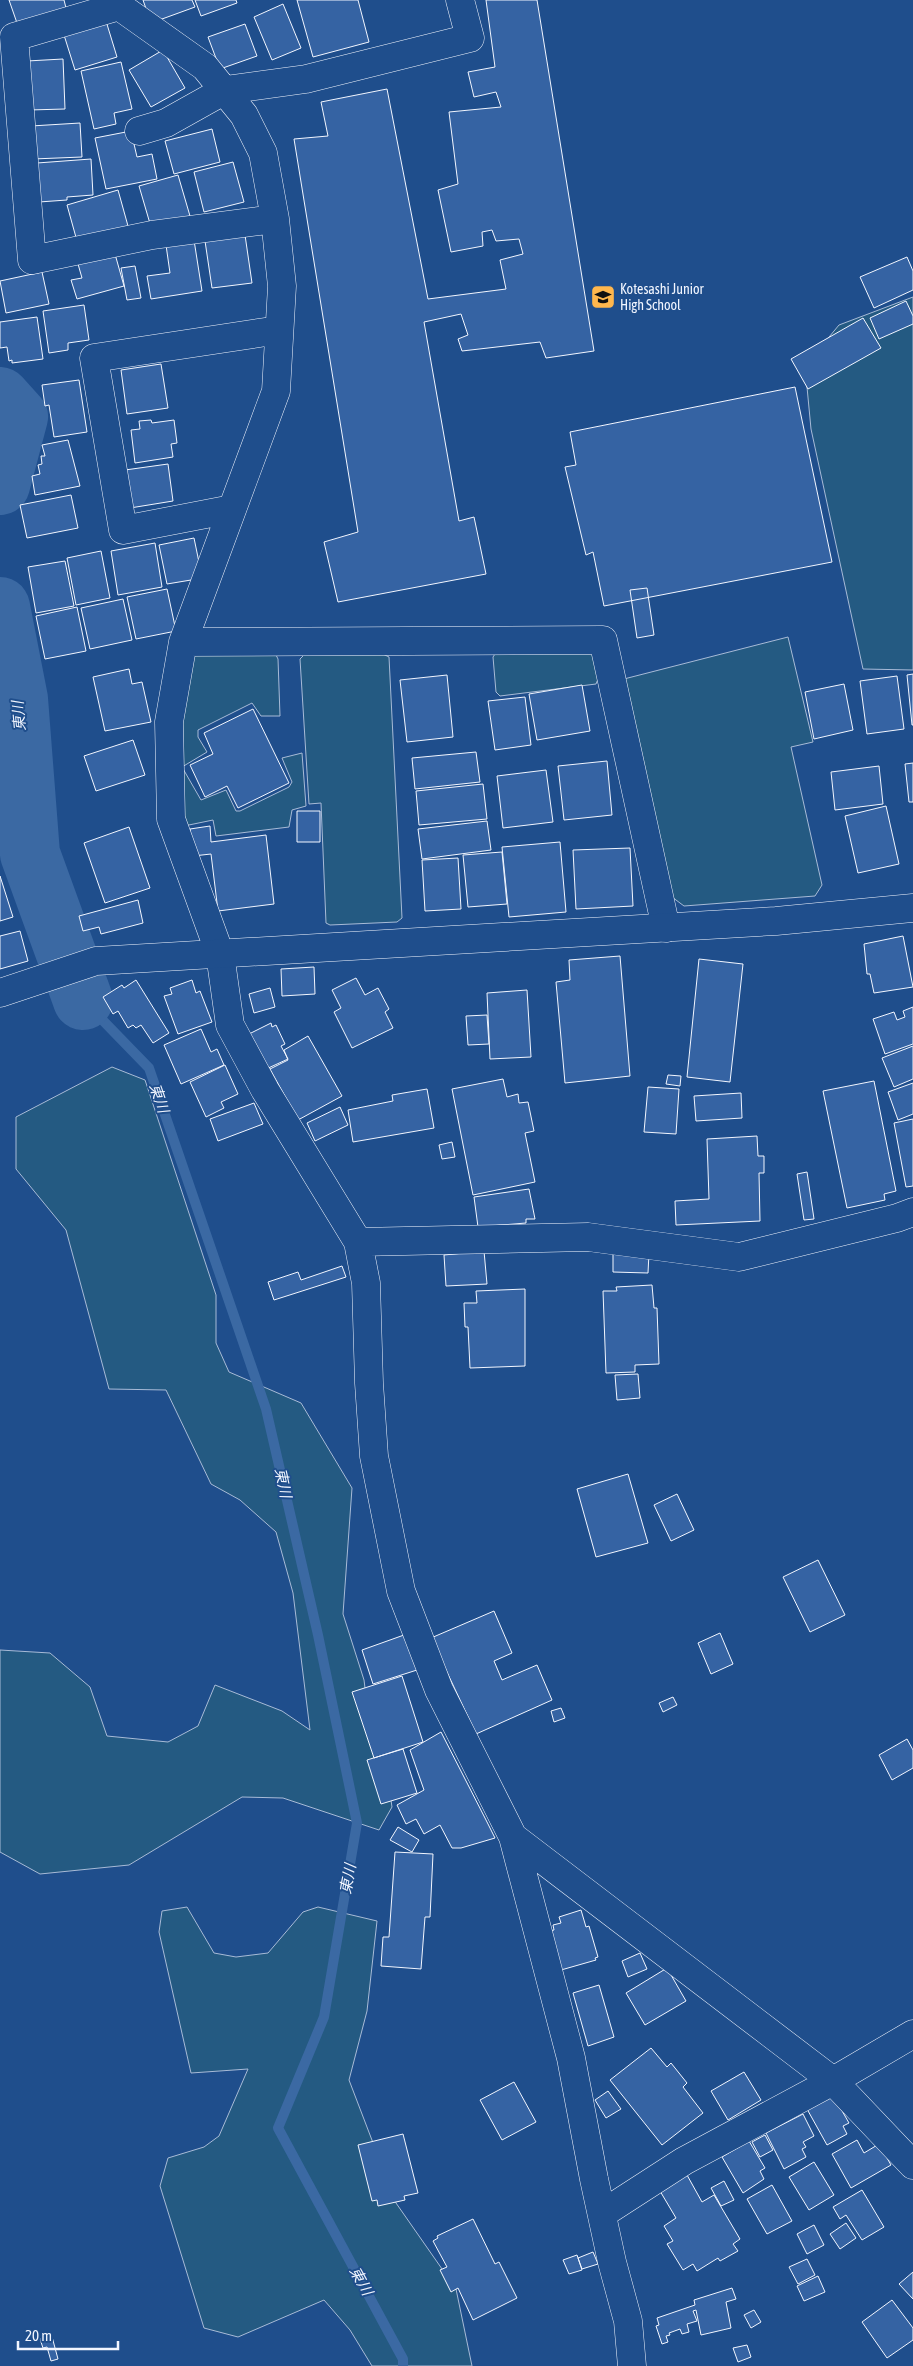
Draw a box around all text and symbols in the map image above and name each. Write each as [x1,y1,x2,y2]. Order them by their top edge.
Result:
place label: Kotesashi Junior High School [620,281,705,313]
school or university icon: Kotesashi Junior High School [590,284,616,310]
water label: 東川 [9,698,28,732]
water label: 東川 [147,1081,173,1117]
water label: 東川 [272,1466,295,1501]
water label: 東川 [337,1861,359,1895]
water label: 東川 [347,2264,377,2300]
scale bar [18,2318,118,2350]
text: 20 m [25,2327,52,2344]

